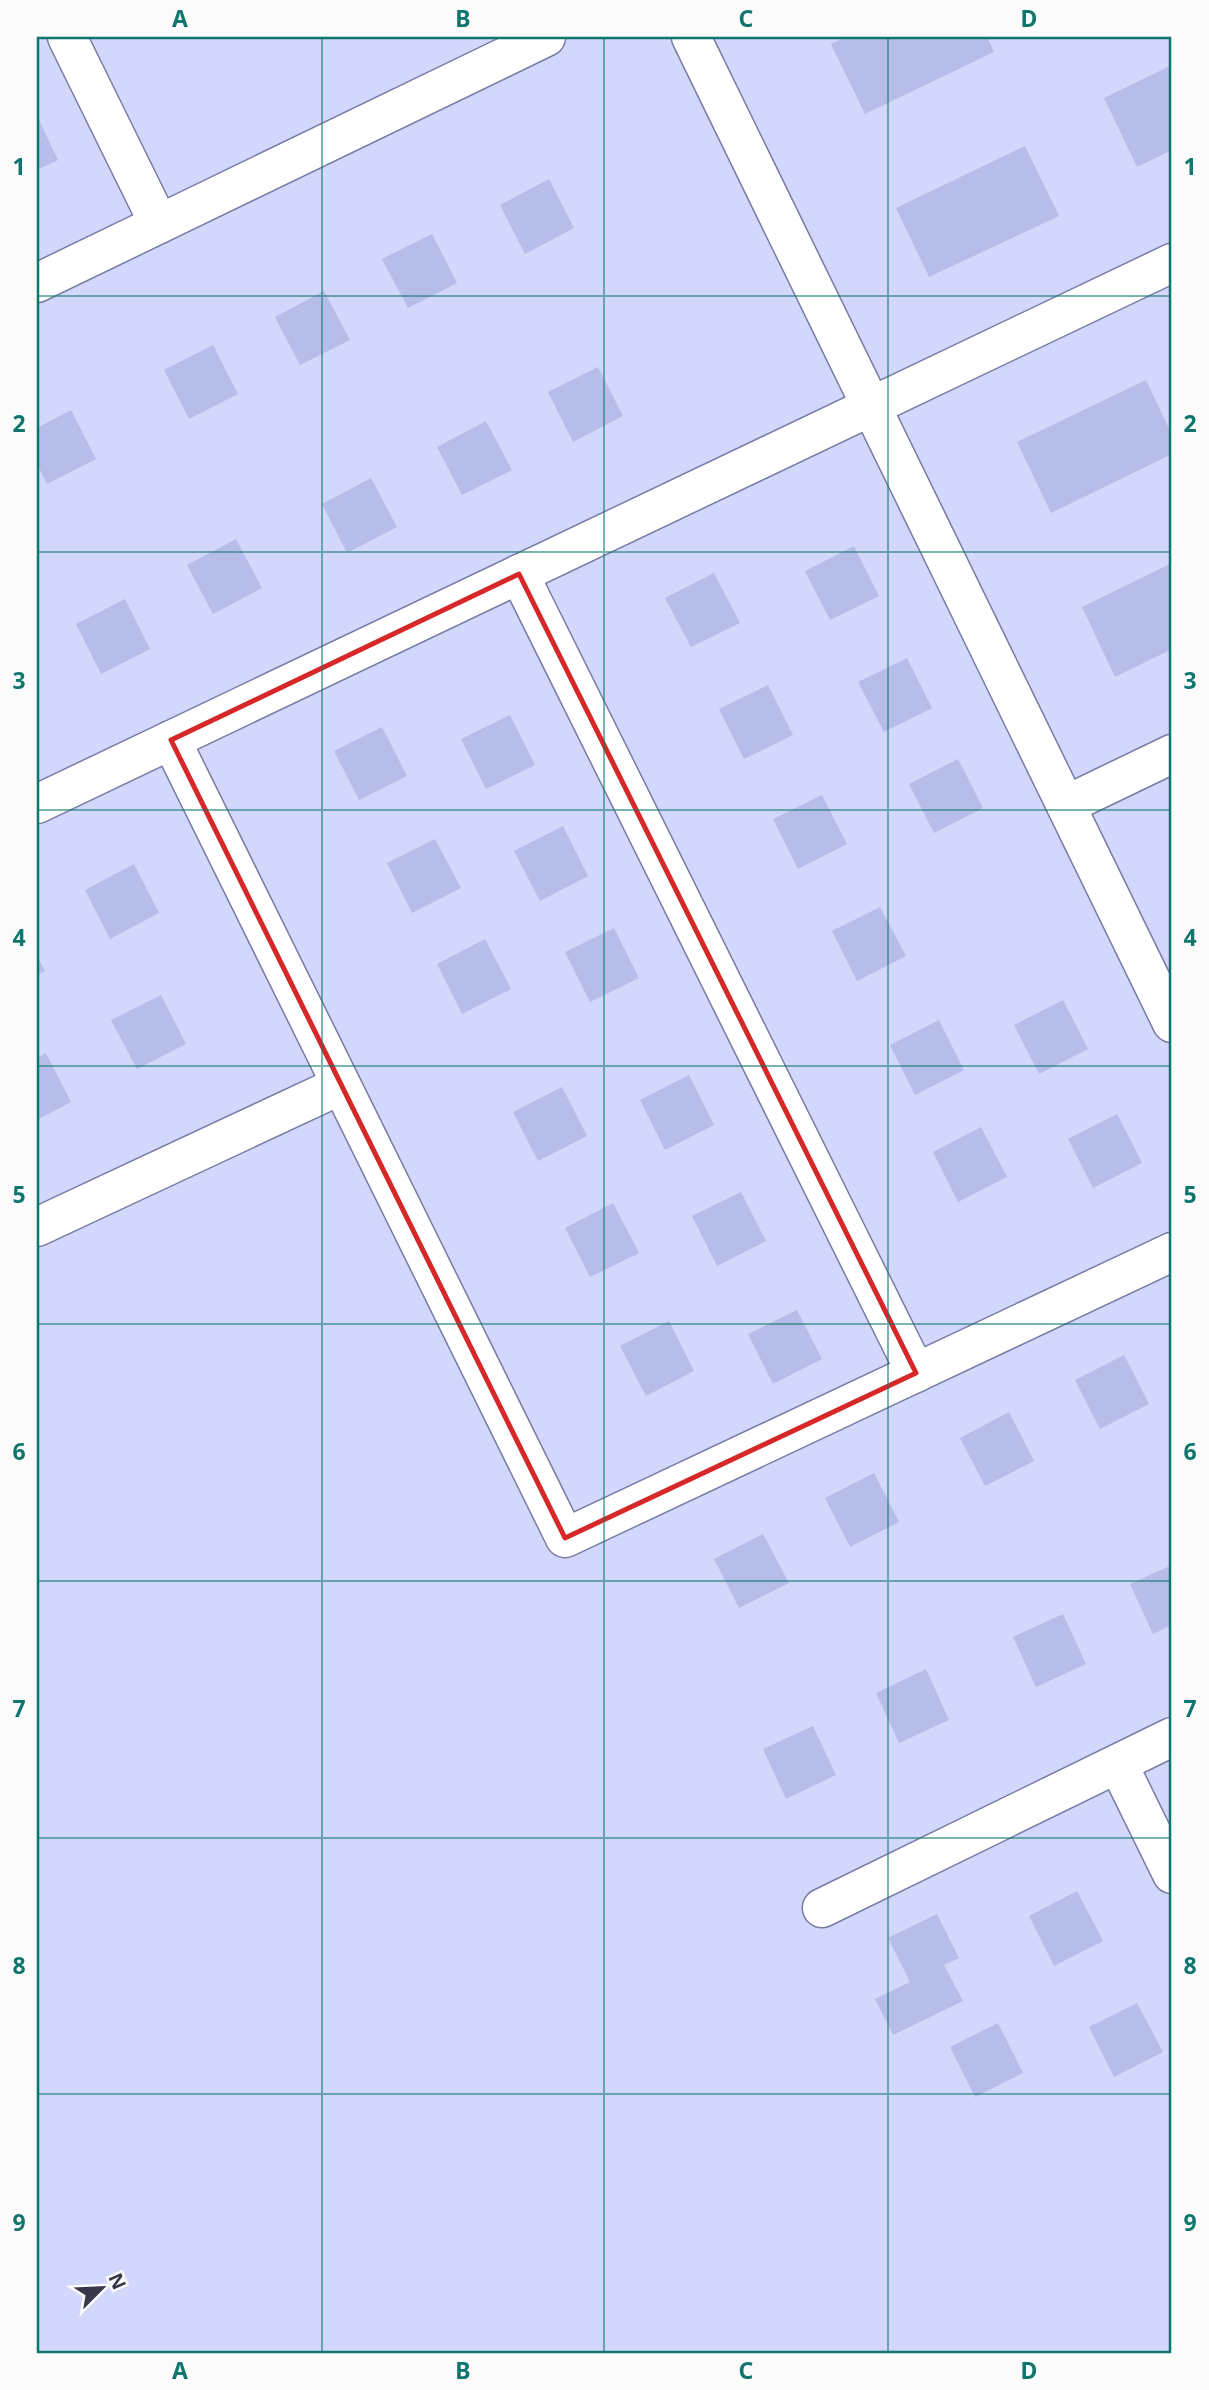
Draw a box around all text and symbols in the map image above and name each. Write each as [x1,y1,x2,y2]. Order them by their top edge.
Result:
text: A [172,2,188,34]
text: B [455,2,471,34]
text: C [739,2,754,34]
text: D [1021,2,1037,34]
text: 1 [12,150,26,182]
text: 1 [1183,150,1197,182]
text: 2 [12,407,26,439]
text: 2 [1183,407,1197,439]
text: 3 [12,664,26,696]
text: 3 [1183,664,1197,696]
text: 4 [12,921,26,953]
text: 4 [1183,921,1197,953]
text: 5 [12,1178,26,1210]
text: 5 [1183,1178,1197,1210]
text: 6 [12,1435,26,1467]
text: 6 [1183,1435,1197,1467]
text: 7 [12,1692,26,1724]
text: 7 [1183,1692,1197,1724]
text: 8 [12,1949,26,1981]
text: 8 [1183,1949,1197,1981]
text: 9 [12,2206,26,2238]
text: 9 [1183,2206,1197,2238]
north arrow [66,2254,136,2324]
text: N [103,2269,133,2293]
text: A [172,2354,188,2386]
text: B [455,2354,471,2386]
text: C [739,2354,754,2386]
text: D [1021,2354,1037,2386]

